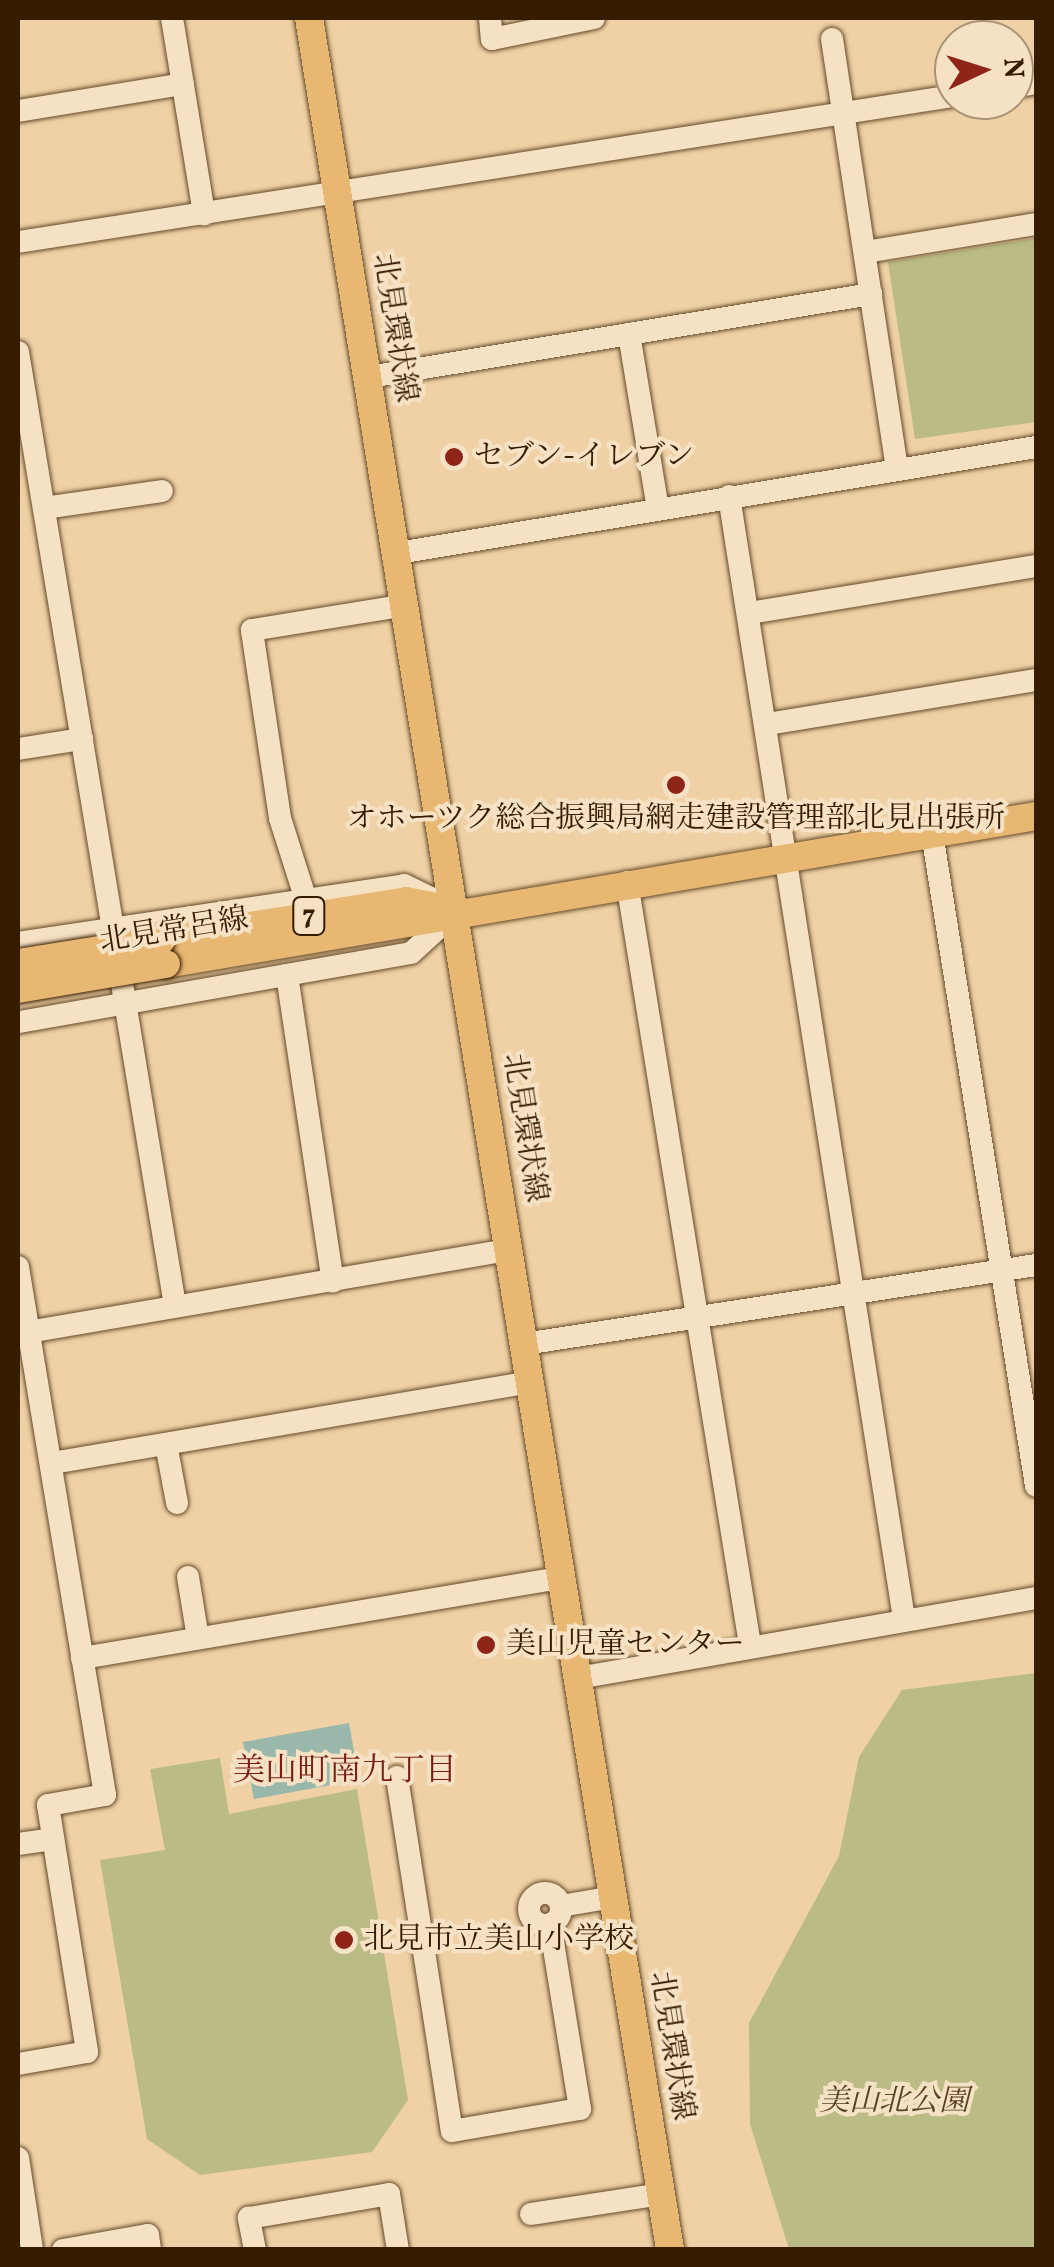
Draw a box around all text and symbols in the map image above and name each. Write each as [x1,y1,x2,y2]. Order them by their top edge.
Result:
north arrow [934,20,1034,120]
text: N [992,57,1033,80]
street label: 北見環状線 [364,251,424,405]
place label: セブン-イレブン [474,439,697,475]
marker: セブン-イレブン [443,446,465,468]
marker: オホーツク総合振興局網走建設管理部北見出張所 [665,774,687,796]
place label: オホーツク総合振興局網走建設管理部北見出張所 [346,801,1006,837]
road number: 7 [292,893,326,939]
street label: 北見常呂線 [97,901,251,961]
street label: 北見環状線 [494,1051,554,1205]
place label: 美山児童センター [506,1627,746,1663]
marker: 美山児童センター [475,1634,497,1656]
district label: 美山町南九丁目 [233,1753,457,1791]
place label: 北見市立美山小学校 [364,1922,634,1958]
marker: 北見市立美山小学校 [333,1929,355,1951]
street label: 北見環状線 [641,1969,701,2123]
park label: 美山北公園 [819,2084,969,2120]

